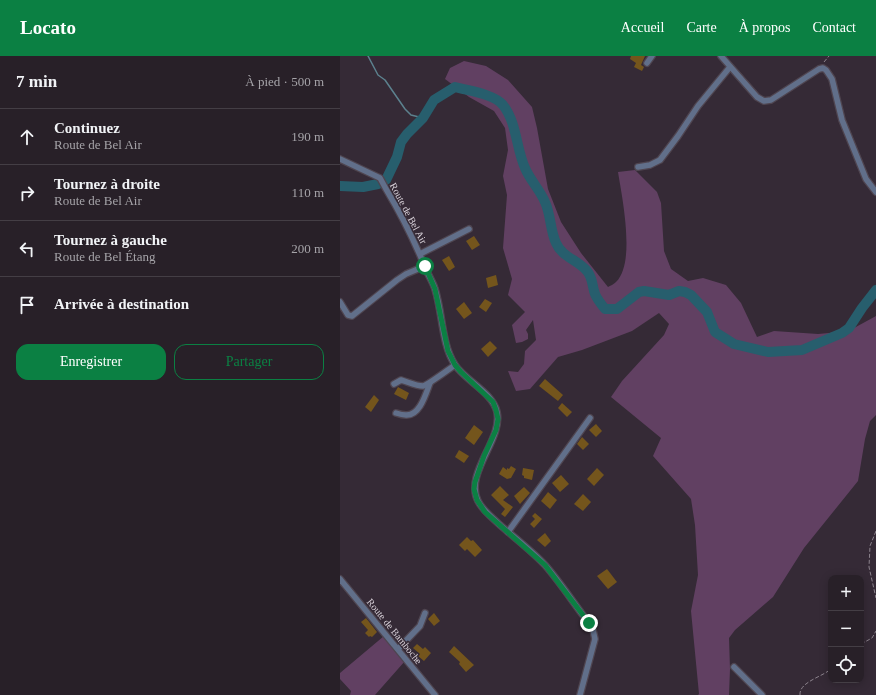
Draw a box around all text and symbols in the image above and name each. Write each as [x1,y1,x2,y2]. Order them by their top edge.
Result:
text: Locato [20,17,76,38]
text: Accueil [621,20,664,35]
text: Carte [686,20,717,35]
text: À propos [739,20,790,35]
text: Contact [812,20,856,35]
text: 7 min [16,72,57,91]
text: À pied · 500 m [245,74,324,89]
text: Continuez [54,120,120,136]
icon: ahead [16,126,38,148]
text: 190 m [291,129,324,144]
text: Route de Bel Air [54,137,142,152]
text: Tournez à droite [54,176,160,192]
street label: Route de Bel Air [388,181,430,246]
icon: right [16,182,38,204]
text: 110 m [292,185,324,200]
text: Route de Bel Air [54,193,142,208]
text: Tournez à gauche [54,232,167,248]
icon: left [16,238,38,260]
text: 200 m [291,241,324,256]
text: Route de Bel Étang [54,249,155,264]
route start [416,257,434,275]
icon: arrive [16,294,38,316]
text: Arrivée à destination [54,296,189,312]
button: Enregistrer [16,344,166,380]
button: Partager [174,344,324,380]
map controls [828,575,864,683]
button: + [828,575,864,611]
street label: Route de Bamboche [365,596,425,667]
button: − [828,611,864,647]
route end [580,614,598,632]
button: locate [828,647,864,683]

